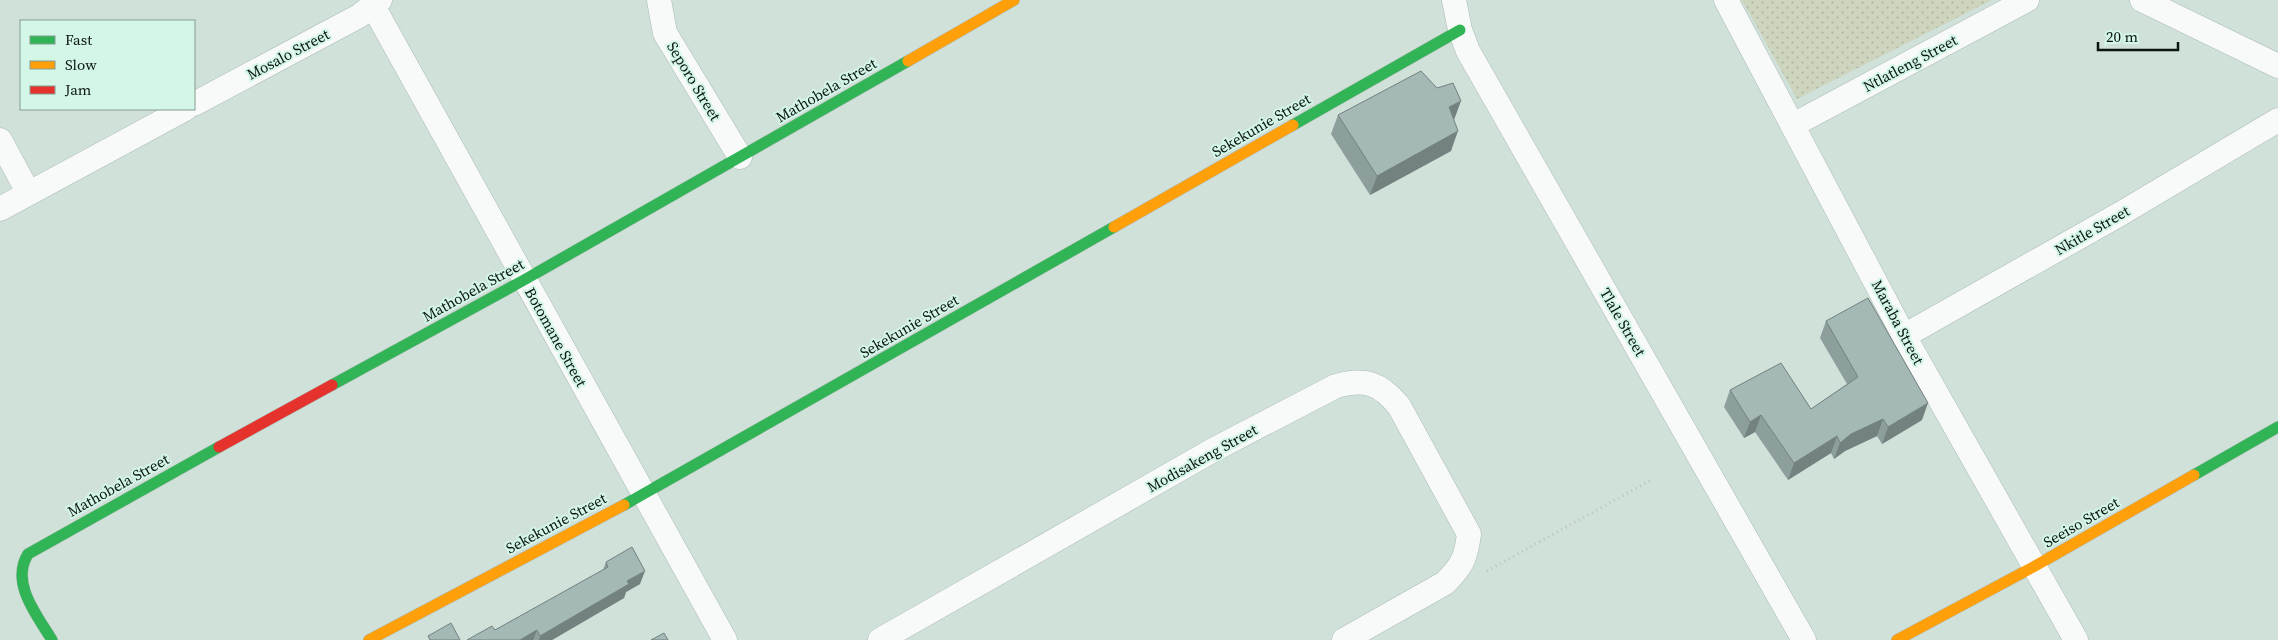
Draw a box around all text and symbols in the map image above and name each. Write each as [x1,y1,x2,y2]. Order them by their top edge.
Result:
legend [20,20,195,110]
scale bar [2098,20,2178,52]
street label: Mosalo Street [243,23,333,85]
text: 20 m [2106,26,2138,47]
text: Fast [65,29,92,50]
street label: Ntlatleng Street [1859,29,1961,97]
street label: Seporo Street [662,38,726,125]
street label: Mathobela Street [772,53,880,127]
text: Slow [65,54,97,75]
text: Jam [64,79,92,100]
street label: Sekekunie Street [1208,88,1314,162]
street label: Nkitle Street [2051,200,2133,260]
street label: Mathobela Street [418,253,528,327]
street label: Maraba Street [1867,276,1929,368]
street label: Botomane Street [520,283,592,391]
street label: Tlale Street [1595,284,1651,360]
street label: Sekekunie Street [856,289,962,363]
street label: Modisakeng Street [1143,419,1261,497]
street label: Mathobela Street [63,448,173,522]
street label: Sekekunie Street [502,488,610,558]
street label: Seeiso Street [2039,492,2123,552]

